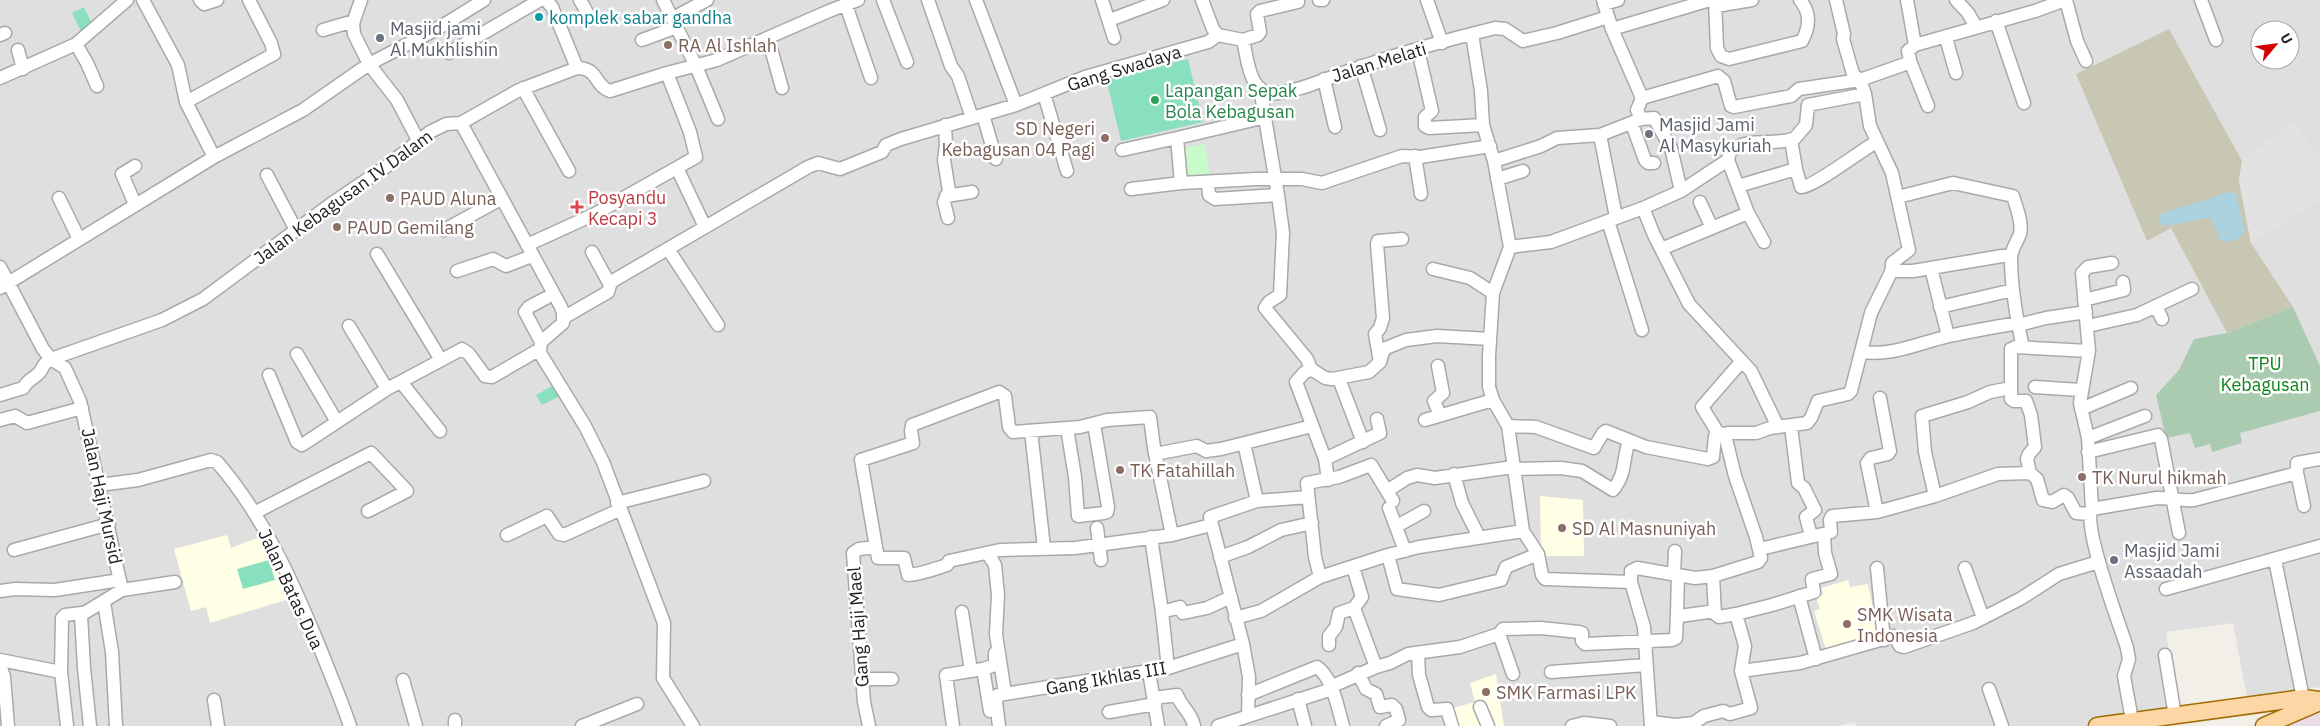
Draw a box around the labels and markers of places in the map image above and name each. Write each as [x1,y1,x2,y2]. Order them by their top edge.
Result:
place label: komplek sabar gandha [549,6,732,29]
marker: komplek sabar gandha [533,11,545,23]
place label: Masjid jami Al Mukhlishin [390,17,498,61]
marker: Masjid jami Al Mukhlishin [374,32,386,44]
place label: RA Al Ishlah [678,34,777,57]
marker: RA Al Ishlah [662,39,674,51]
place label: Lapangan Sepak Bola Kebagusan [1165,79,1298,123]
marker: Lapangan Sepak Bola Kebagusan [1149,94,1161,106]
place label: Masjid Jami Al Masykuriah [1659,113,1772,157]
place label: SD Negeri Kebagusan 04 Pagi [941,117,1095,161]
marker: Masjid Jami Al Masykuriah [1643,128,1655,140]
marker: SD Negeri Kebagusan 04 Pagi [1099,132,1111,144]
place label: Posyandu Kecapi 3 [588,186,666,230]
place label: PAUD Aluna [400,187,497,210]
marker: PAUD Aluna [384,192,396,204]
marker: Posyandu Kecapi 3 [570,200,584,214]
place label: PAUD Gemilang [347,216,474,239]
marker: PAUD Gemilang [331,221,343,233]
place label: TK Fatahillah [1130,459,1235,482]
marker: TK Fatahillah [1114,464,1126,476]
place label: TK Nurul hikmah [2092,466,2227,489]
marker: TK Nurul hikmah [2076,471,2088,483]
place label: SD Al Masnuniyah [1572,517,1716,540]
marker: SD Al Masnuniyah [1556,522,1568,534]
place label: Masjid Jami Assaadah [2124,539,2220,583]
marker: Masjid Jami Assaadah [2108,554,2120,566]
place label: SMK Wisata Indonesia [1857,603,1953,647]
marker: SMK Wisata Indonesia [1841,618,1853,630]
place label: SMK Farmasi LPK [1496,681,1637,704]
marker: SMK Farmasi LPK [1480,686,1492,698]

